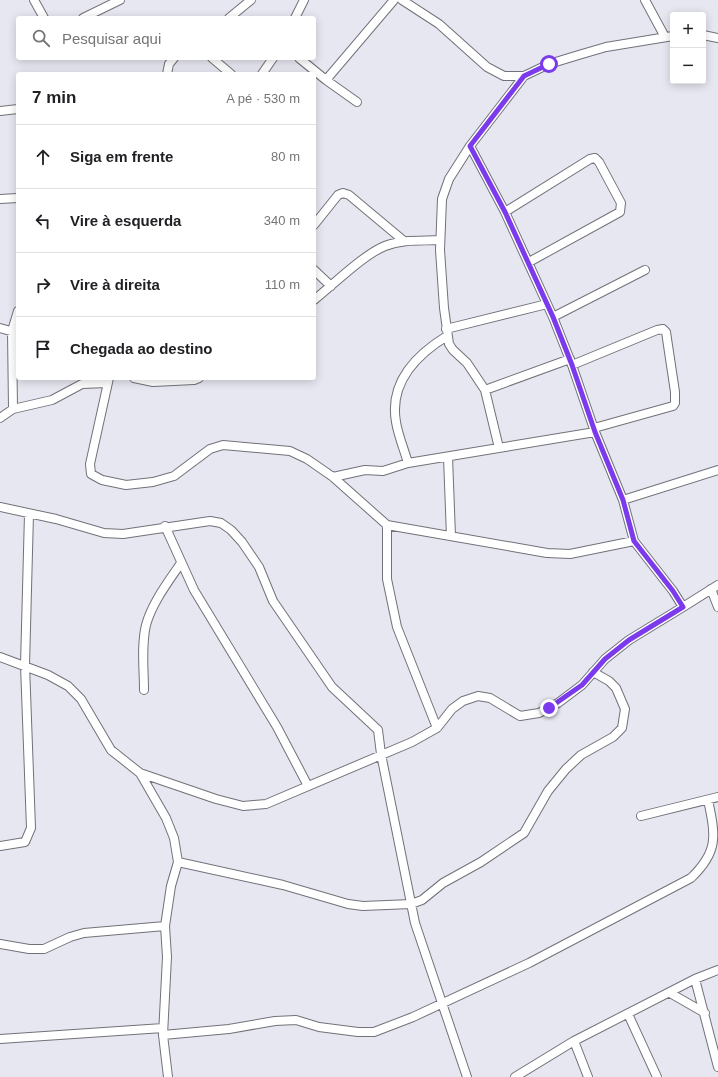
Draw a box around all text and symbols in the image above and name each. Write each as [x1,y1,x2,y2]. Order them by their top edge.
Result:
map controls [670,12,706,84]
button: + [670,12,706,48]
search box [16,16,316,60]
icon: search [30,27,52,49]
text: Pesquisar aqui [62,30,161,47]
button: − [670,48,706,84]
route start [540,55,558,73]
text: 7 min [32,88,76,107]
text: A pé · 530 m [226,91,300,106]
icon: ahead [32,146,54,168]
text: Siga em frente [70,148,173,165]
text: 80 m [271,149,300,164]
icon: left [32,210,54,232]
text: Vire à esquerda [70,212,181,229]
text: 340 m [264,213,300,228]
icon: right [32,274,54,296]
text: Vire à direita [70,276,160,293]
text: 110 m [265,277,300,292]
icon: arrive [32,338,54,360]
text: Chegada ao destino [70,340,213,357]
route end [540,699,558,717]

